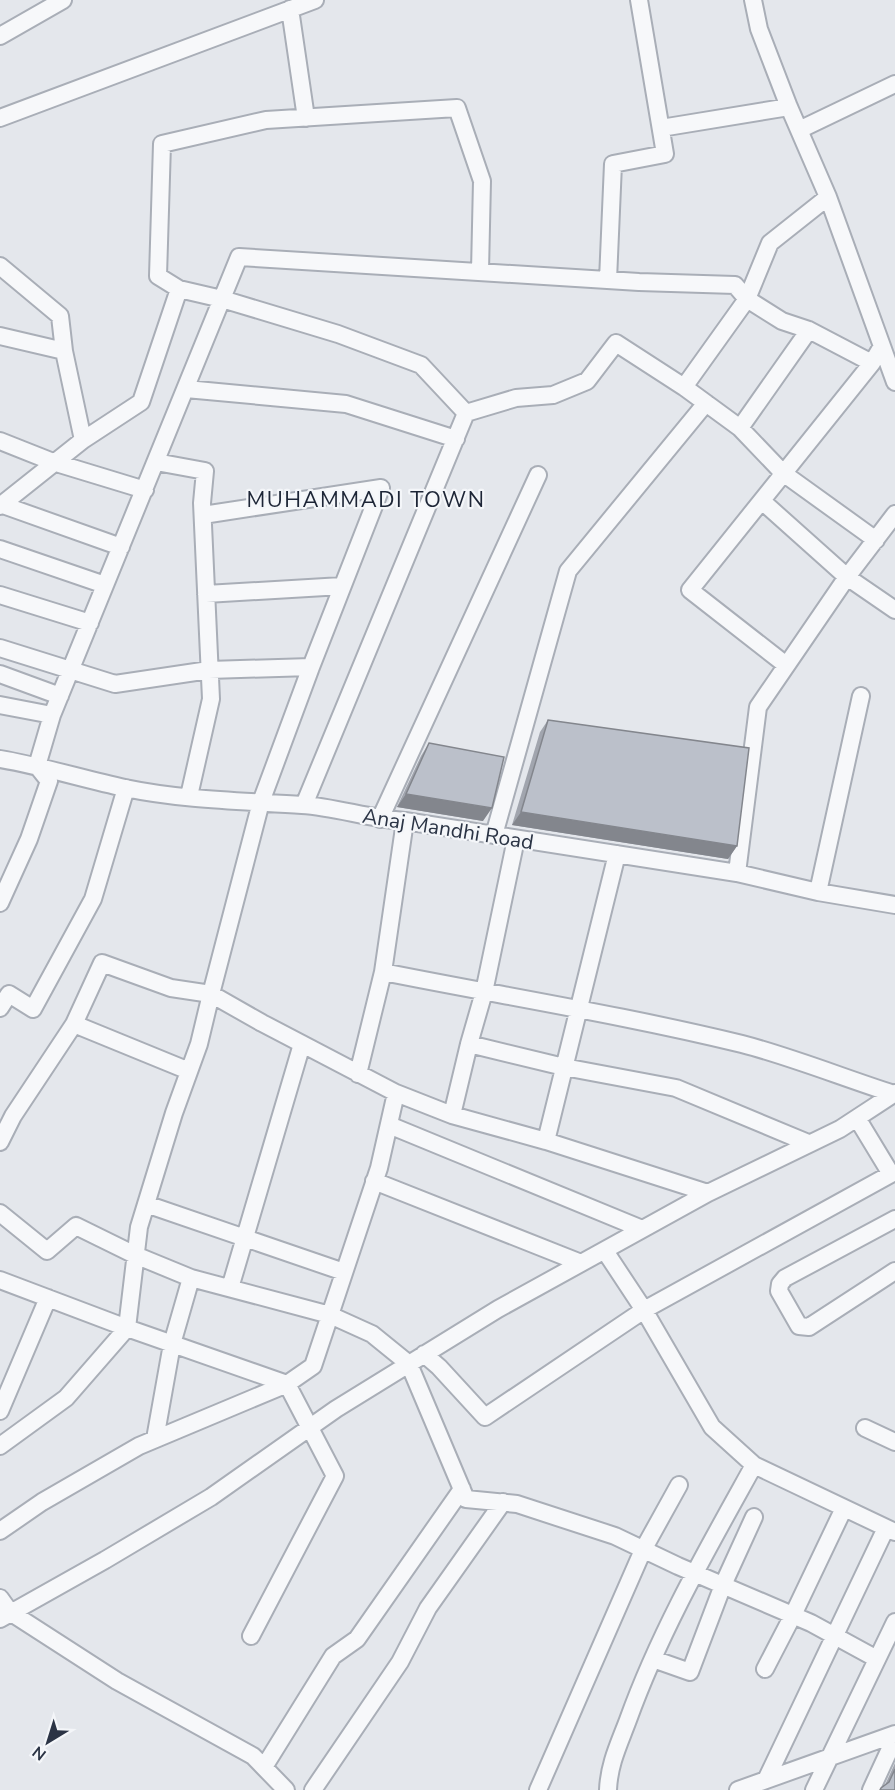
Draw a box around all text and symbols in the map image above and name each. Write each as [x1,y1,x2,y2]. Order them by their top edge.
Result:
district label: MUHAMMADI TOWN [246,485,486,515]
street label: Anaj Mandhi Road [360,802,536,856]
north arrow [18,1712,78,1772]
text: N [28,1741,51,1765]

